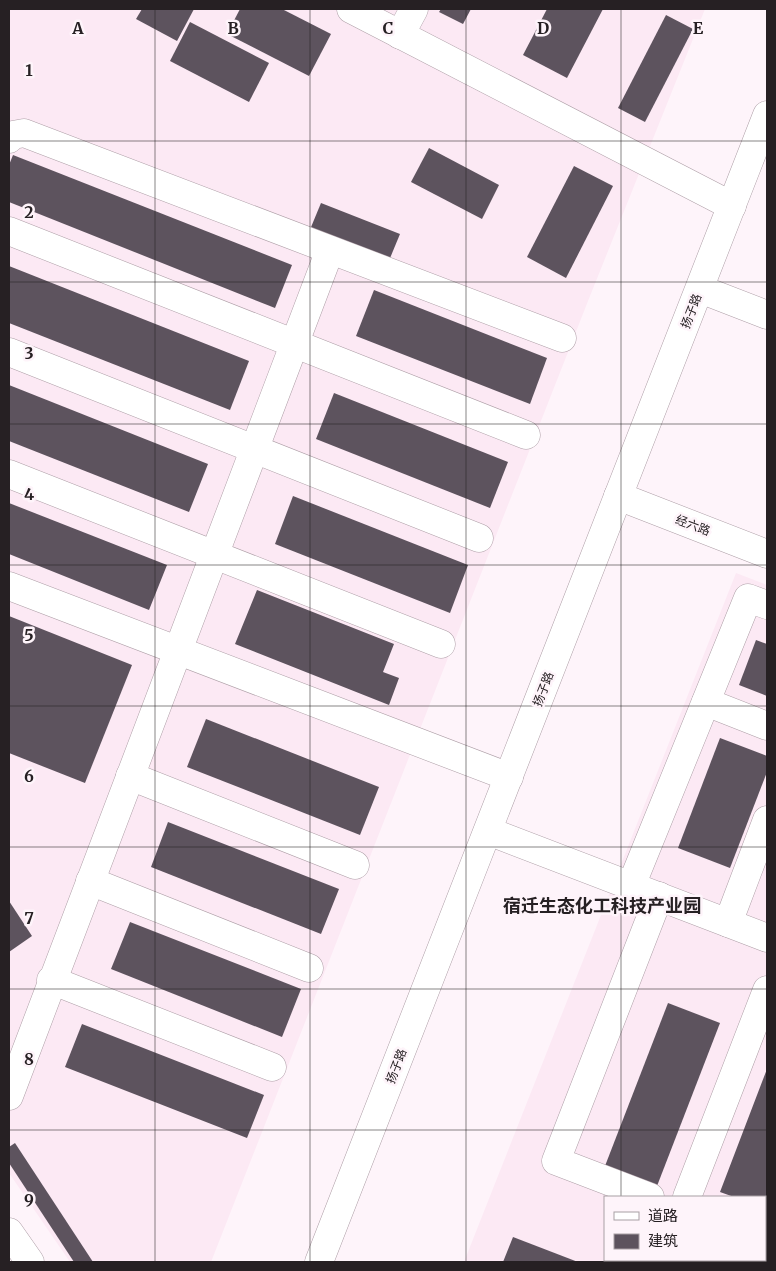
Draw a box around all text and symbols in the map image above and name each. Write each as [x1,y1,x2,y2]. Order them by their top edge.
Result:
text: A [71,18,84,38]
text: B [227,18,239,38]
text: C [383,18,393,38]
text: D [537,18,549,38]
text: E [693,18,704,38]
text: 1 [25,60,33,80]
text: 2 [24,202,34,222]
street label: 扬子路 [678,292,704,330]
text: 3 [24,343,34,363]
text: 4 [24,484,34,504]
street label: 经六路 [674,512,712,538]
text: 5 [24,625,34,645]
street label: 扬子路 [530,670,556,708]
text: 6 [24,766,34,786]
district label: 宿迁生态化工科技产业园 [503,894,701,917]
text: 7 [24,908,34,928]
street label: 扬子路 [383,1047,409,1085]
text: 8 [24,1049,34,1069]
text: 9 [24,1190,34,1210]
legend [604,1196,766,1261]
text: 道路 [648,1206,678,1225]
text: 建筑 [648,1231,678,1250]

